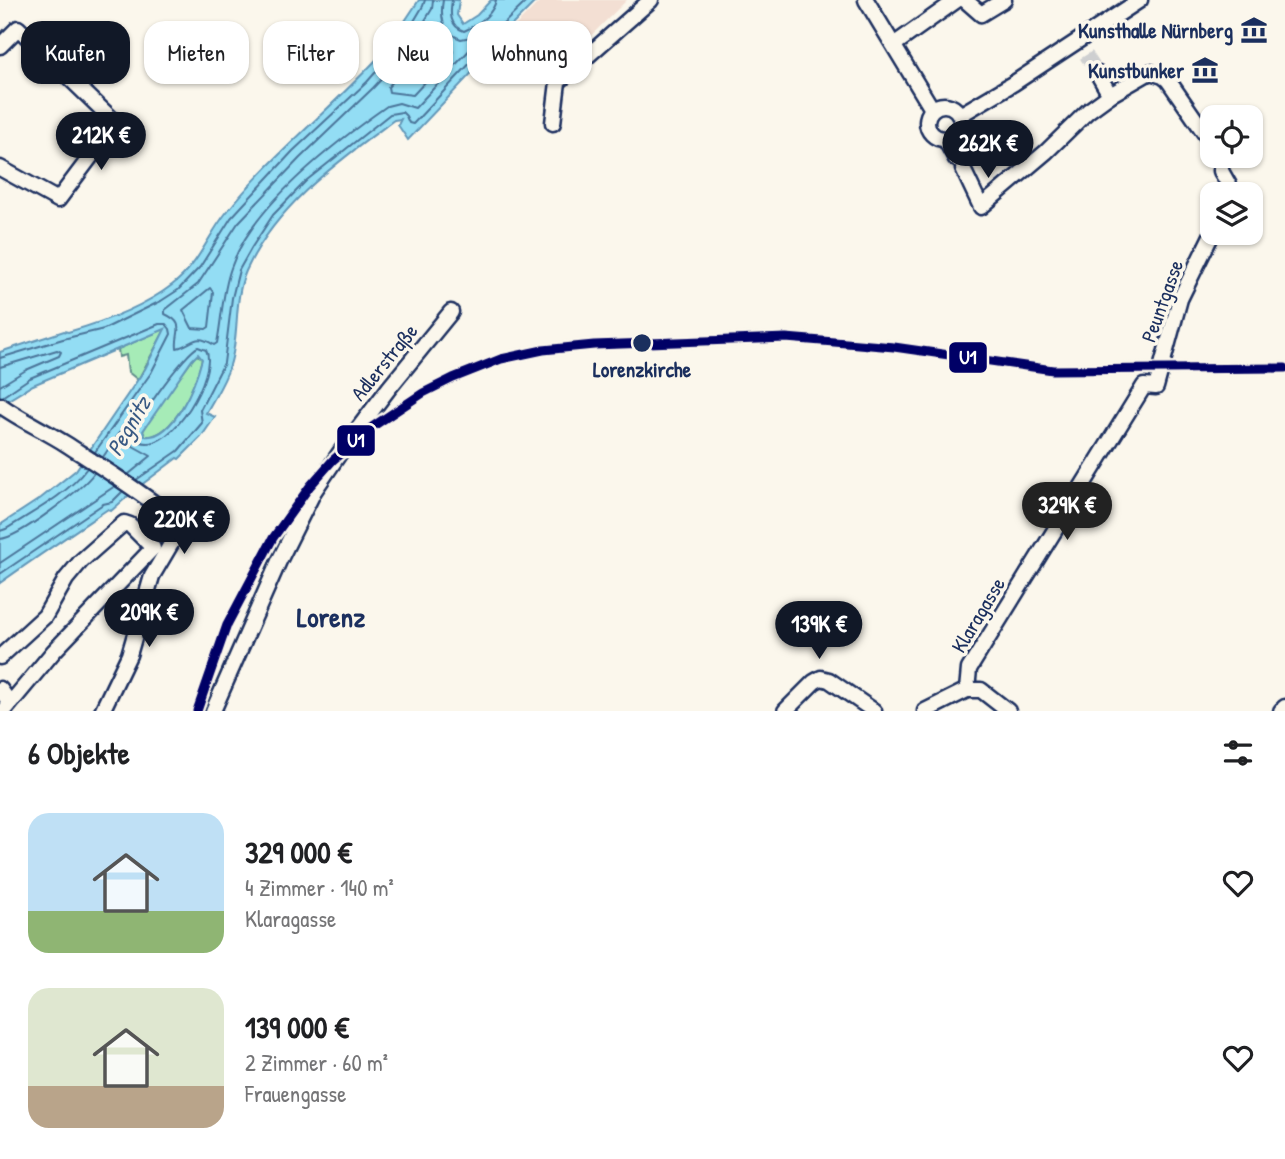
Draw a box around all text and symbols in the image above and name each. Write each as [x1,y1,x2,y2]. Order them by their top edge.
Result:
museum icon: Kunsthalle Nürnberg [1239,15,1269,45]
place label: Kunsthalle Nürnberg [1078,16,1233,46]
chip: Kaufen [21,21,130,84]
chip: Mieten [144,21,249,84]
chip: Filter [263,21,359,84]
chip: Neu [373,21,453,84]
chip: Wohnung [467,21,592,84]
museum icon: Kunstbunker [1190,55,1220,85]
place label: Kunstbunker [1088,56,1185,85]
map controls [1200,105,1263,245]
button: locate [1200,105,1263,168]
pin: 212K € [44,113,158,172]
text: 212K € [72,119,130,150]
pin: 262K € [931,120,1045,180]
text: 262K € [958,127,1018,158]
button: layers [1200,182,1263,245]
street label: Peuntgasse [1134,256,1190,346]
street label: Adlerstraße [344,317,424,407]
marker: Lorenzkirche [631,332,653,354]
line badge: U1 [948,341,988,374]
text: U1 [959,344,977,370]
place label: Lorenzkirche [593,355,692,384]
water label: Pegnitz [99,389,159,462]
line badge: U1 [336,424,376,457]
text: U1 [347,427,365,453]
pin: 329K € [1010,482,1124,542]
text: 329K € [1038,489,1096,520]
pin: 220K € [127,496,241,556]
text: 220K € [154,503,214,534]
street label: Klaragasse [944,572,1012,658]
pin: 209K € [92,590,206,649]
text: 209K € [120,596,178,627]
district label: Lorenz [297,598,365,636]
pin: 139K € [762,602,876,661]
text: 139K € [791,608,847,639]
text: 6 Objekte [28,733,130,773]
icon: filters [1219,734,1257,772]
text: 329 000 € [245,832,352,872]
icon: home [84,841,168,925]
icon: heart [1219,864,1257,902]
text: 4 Zimmer · 140 m² [245,872,394,903]
text: Klaragasse [245,903,336,934]
text: 139 000 € [245,1007,349,1047]
icon: home [84,1016,168,1100]
icon: heart [1219,1039,1257,1077]
text: 2 Zimmer · 60 m² [245,1047,388,1078]
text: Frauengasse [245,1078,346,1109]

